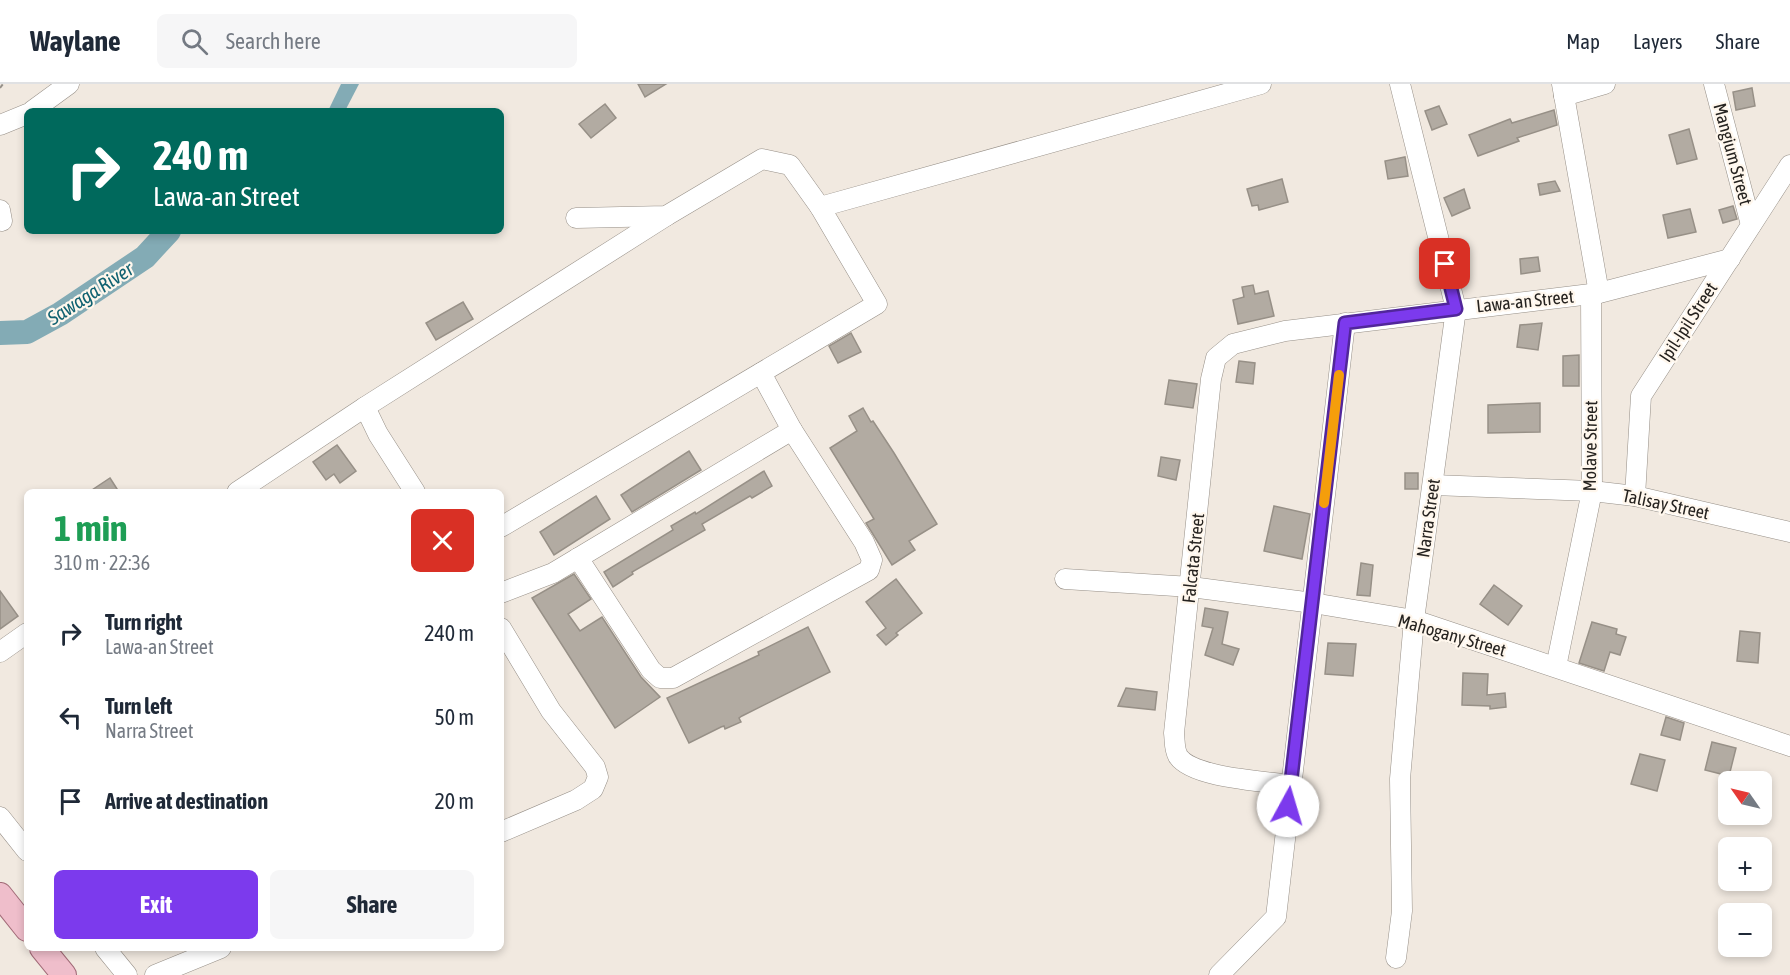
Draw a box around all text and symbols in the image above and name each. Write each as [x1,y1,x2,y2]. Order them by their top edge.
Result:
search box [157,14,577,68]
text: Waylane [30,25,121,57]
icon: search [178,25,211,58]
text: Search here [226,28,321,54]
text: Map [1566,29,1600,53]
text: Layers [1633,29,1683,53]
text: Share [1716,29,1760,53]
street label: Mangium Street [1709,101,1757,207]
text: 240 m [153,131,248,179]
icon: right [54,132,132,210]
text: Lawa-an Street [153,181,300,212]
pin [1419,238,1470,289]
icon: arrive [1428,247,1461,280]
water label: Sawaga River [42,256,138,330]
street label: Ipil-Ipil Street [1655,278,1721,366]
street label: Lawa-an Street [1475,285,1575,317]
street label: Molave Street [1579,400,1601,492]
street label: Narra Street [1412,477,1444,559]
street label: Talisay Street [1621,485,1711,523]
text: 1 min [54,507,128,549]
button: close [411,509,474,572]
street label: Falcata Street [1178,512,1208,604]
text: 310 m · 22:36 [54,551,150,574]
text: Turn right [105,609,182,635]
street label: Mahogany Street [1396,610,1508,660]
icon: right [54,617,87,650]
text: 240 m [424,620,474,646]
text: Lawa-an Street [105,635,214,658]
text: Turn left [105,693,172,719]
icon: left [54,701,87,734]
text: 50 m [434,704,474,730]
text: Narra Street [105,719,193,742]
north arrow [1718,771,1772,825]
map controls [1718,771,1772,957]
position arrow [1256,774,1320,838]
icon: arrive [54,785,87,818]
text: Arrive at destination [105,788,268,814]
text: 20 m [434,788,474,814]
button: + [1718,837,1772,891]
button: Exit [54,870,258,939]
button: Share [270,870,474,939]
button: − [1718,903,1772,957]

